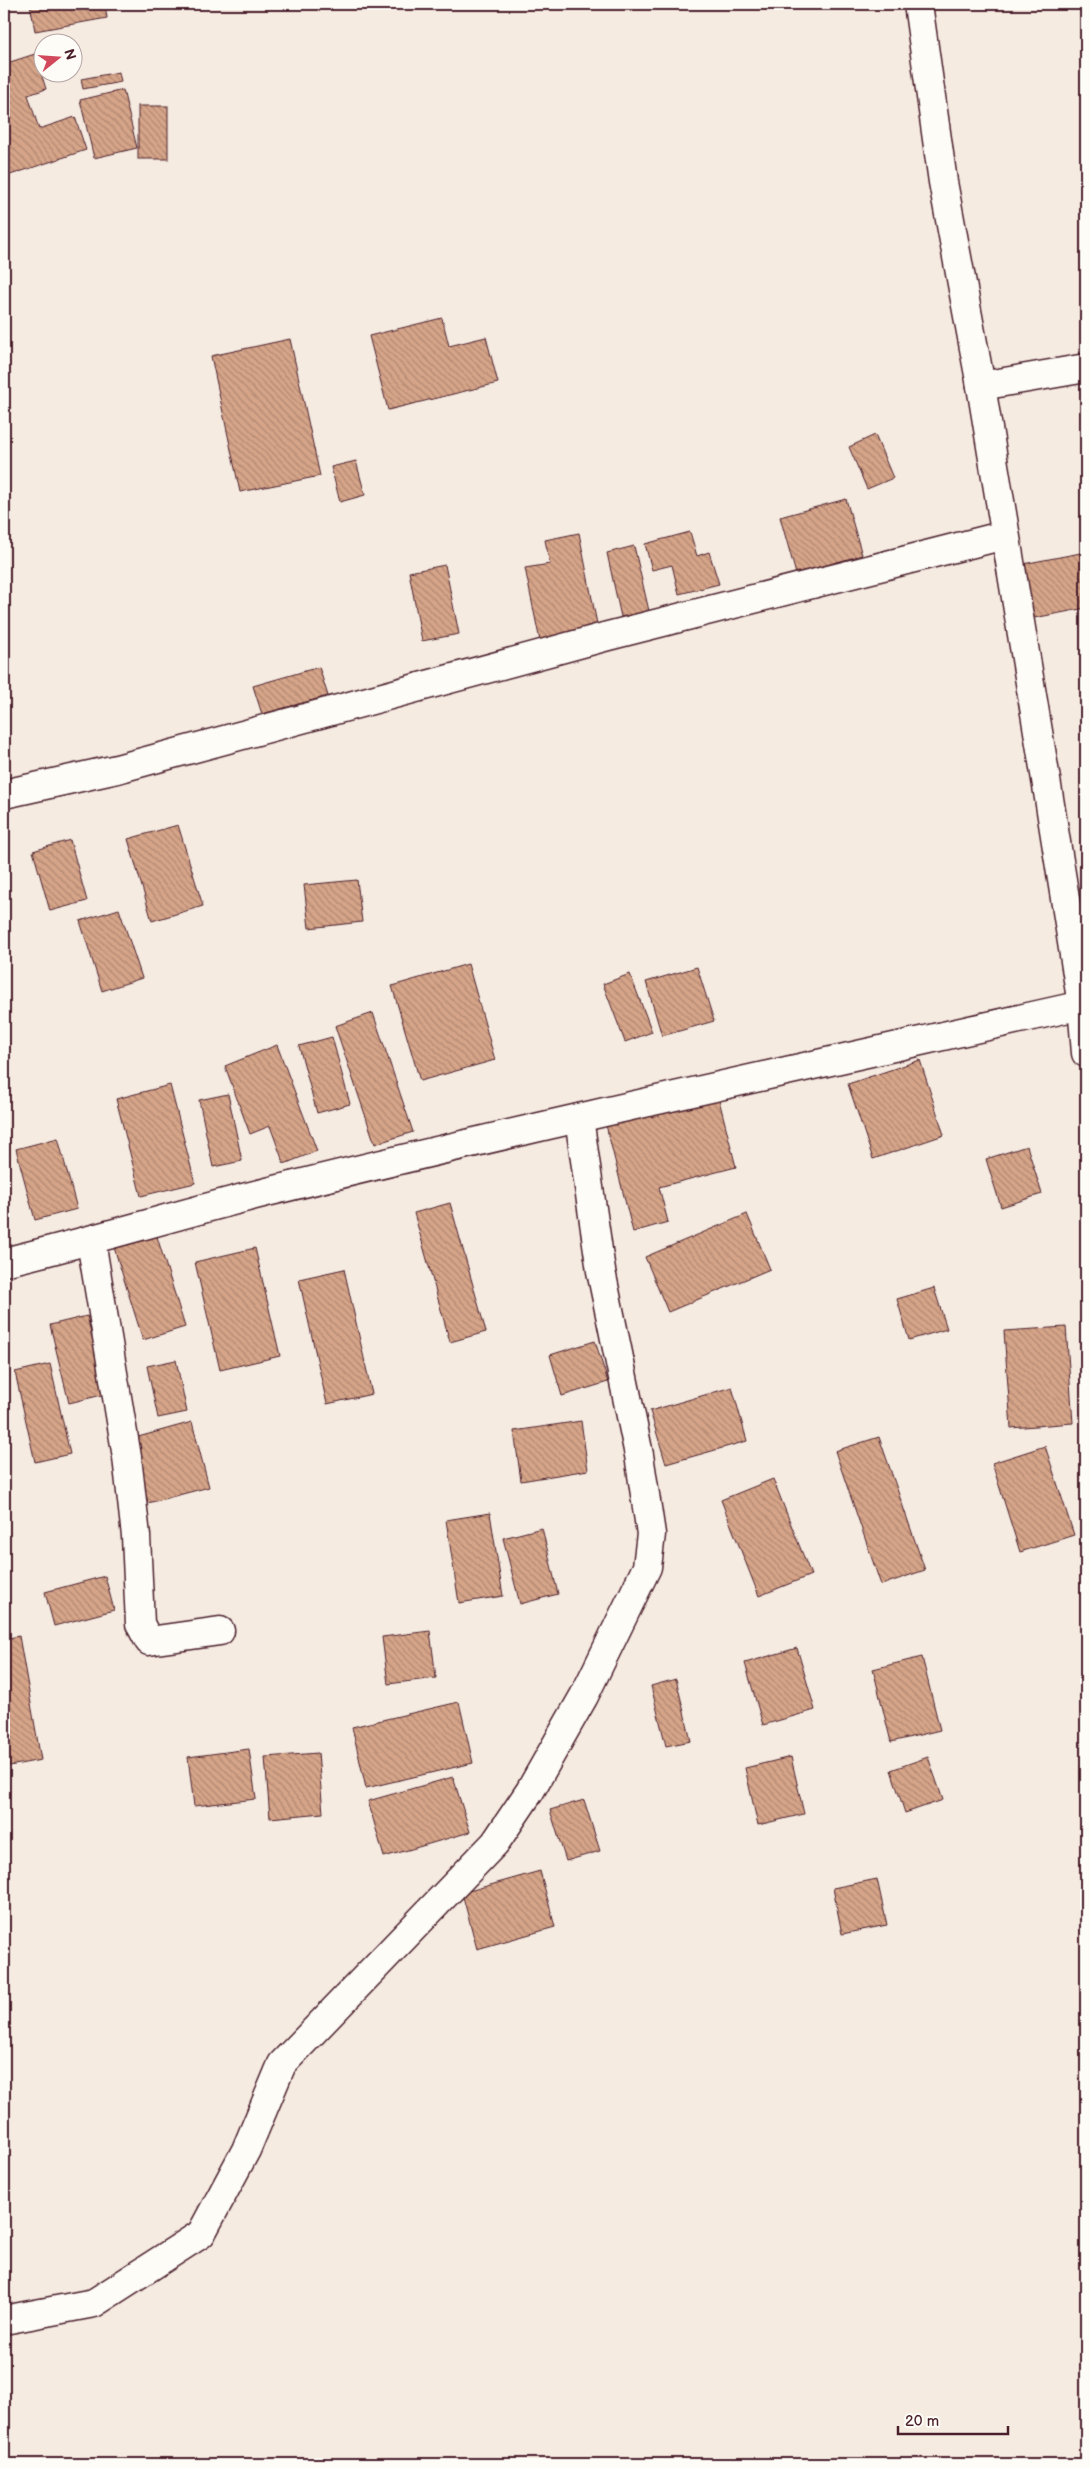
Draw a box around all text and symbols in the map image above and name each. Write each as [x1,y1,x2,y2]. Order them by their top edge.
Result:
north arrow [32,32,82,82]
text: N [60,47,80,62]
scale bar [898,2403,1008,2435]
text: 20 m [905,2412,939,2431]

